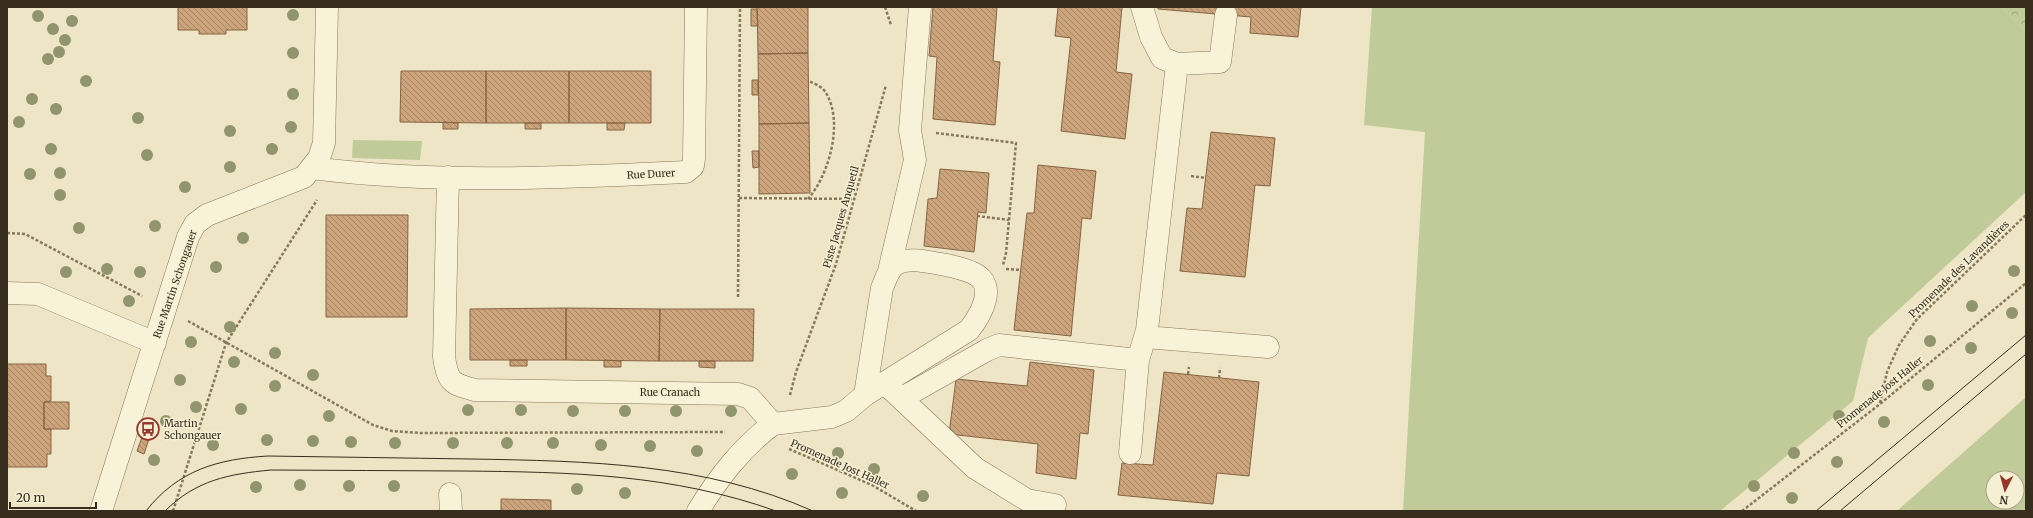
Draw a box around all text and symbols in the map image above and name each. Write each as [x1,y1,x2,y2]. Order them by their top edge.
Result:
street label: Piste Jacques Anquetil [820,164,862,270]
street label: Rue Durer [626,166,676,182]
street label: Promenade des Lavandières [1906,218,2012,320]
street label: Rue Martin Schongauer [150,228,200,340]
street label: Promenade Jost Haller [1834,353,1926,431]
street label: Rue Cranach [640,386,701,399]
bus stop icon: Martin Schongauer [135,416,161,442]
place label: Martin Schongauer [164,417,222,442]
street label: Promenade Jost Haller [788,436,892,492]
north arrow [1985,470,2025,510]
scale bar [10,484,96,510]
text: 20 m [16,490,45,505]
text: N [1999,492,2009,507]

